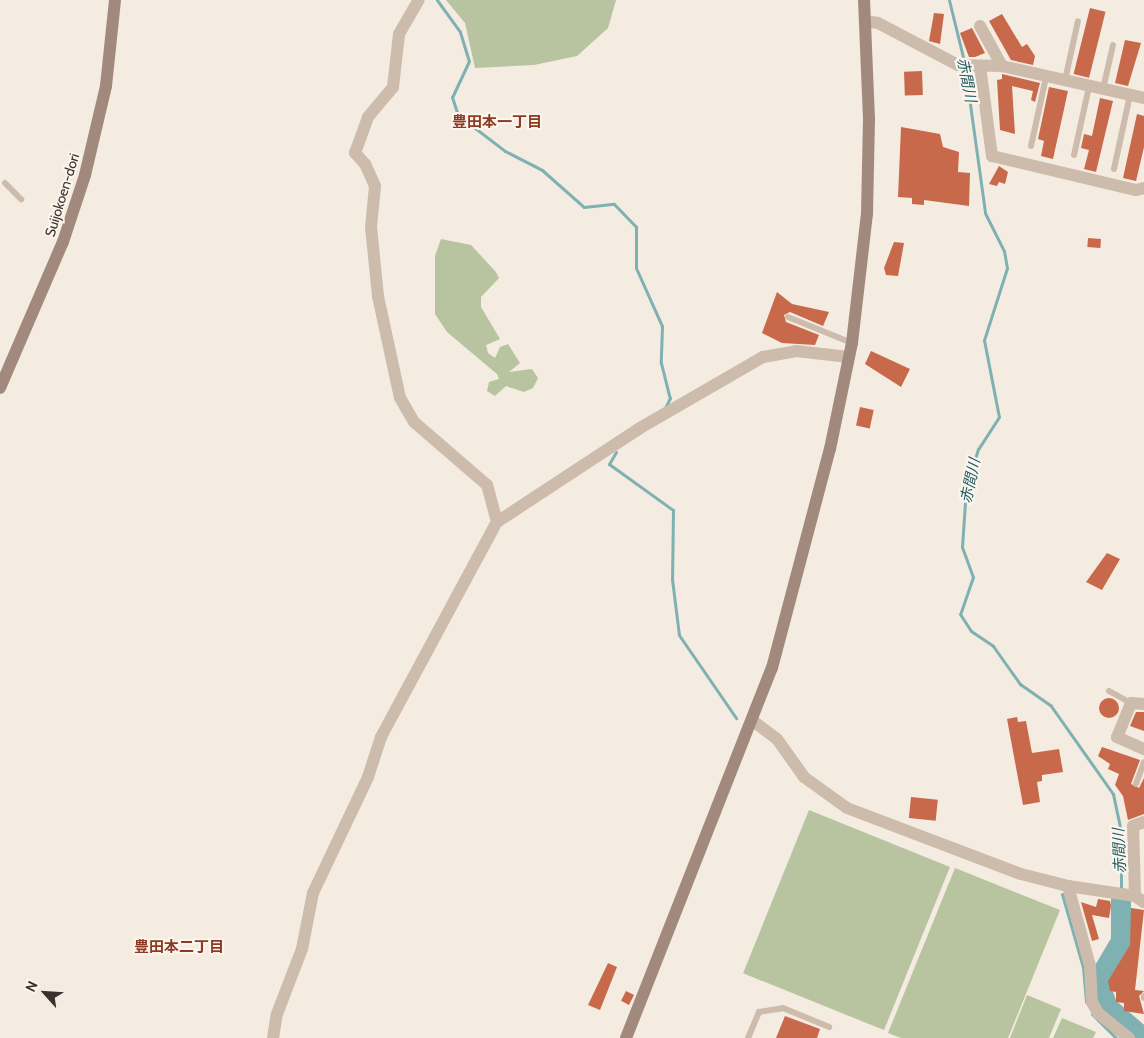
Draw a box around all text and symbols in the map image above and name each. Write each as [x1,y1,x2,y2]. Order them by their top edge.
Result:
water label: 赤間川 [953,56,979,104]
district label: 豊田本一丁目 [452,114,542,132]
street label: Suijokoen-dori [41,151,83,239]
water label: 赤間川 [958,457,984,505]
water label: 赤間川 [1110,828,1130,874]
district label: 豊田本二丁目 [134,939,224,957]
north arrow [20,968,70,1018]
text: N [21,978,42,995]

